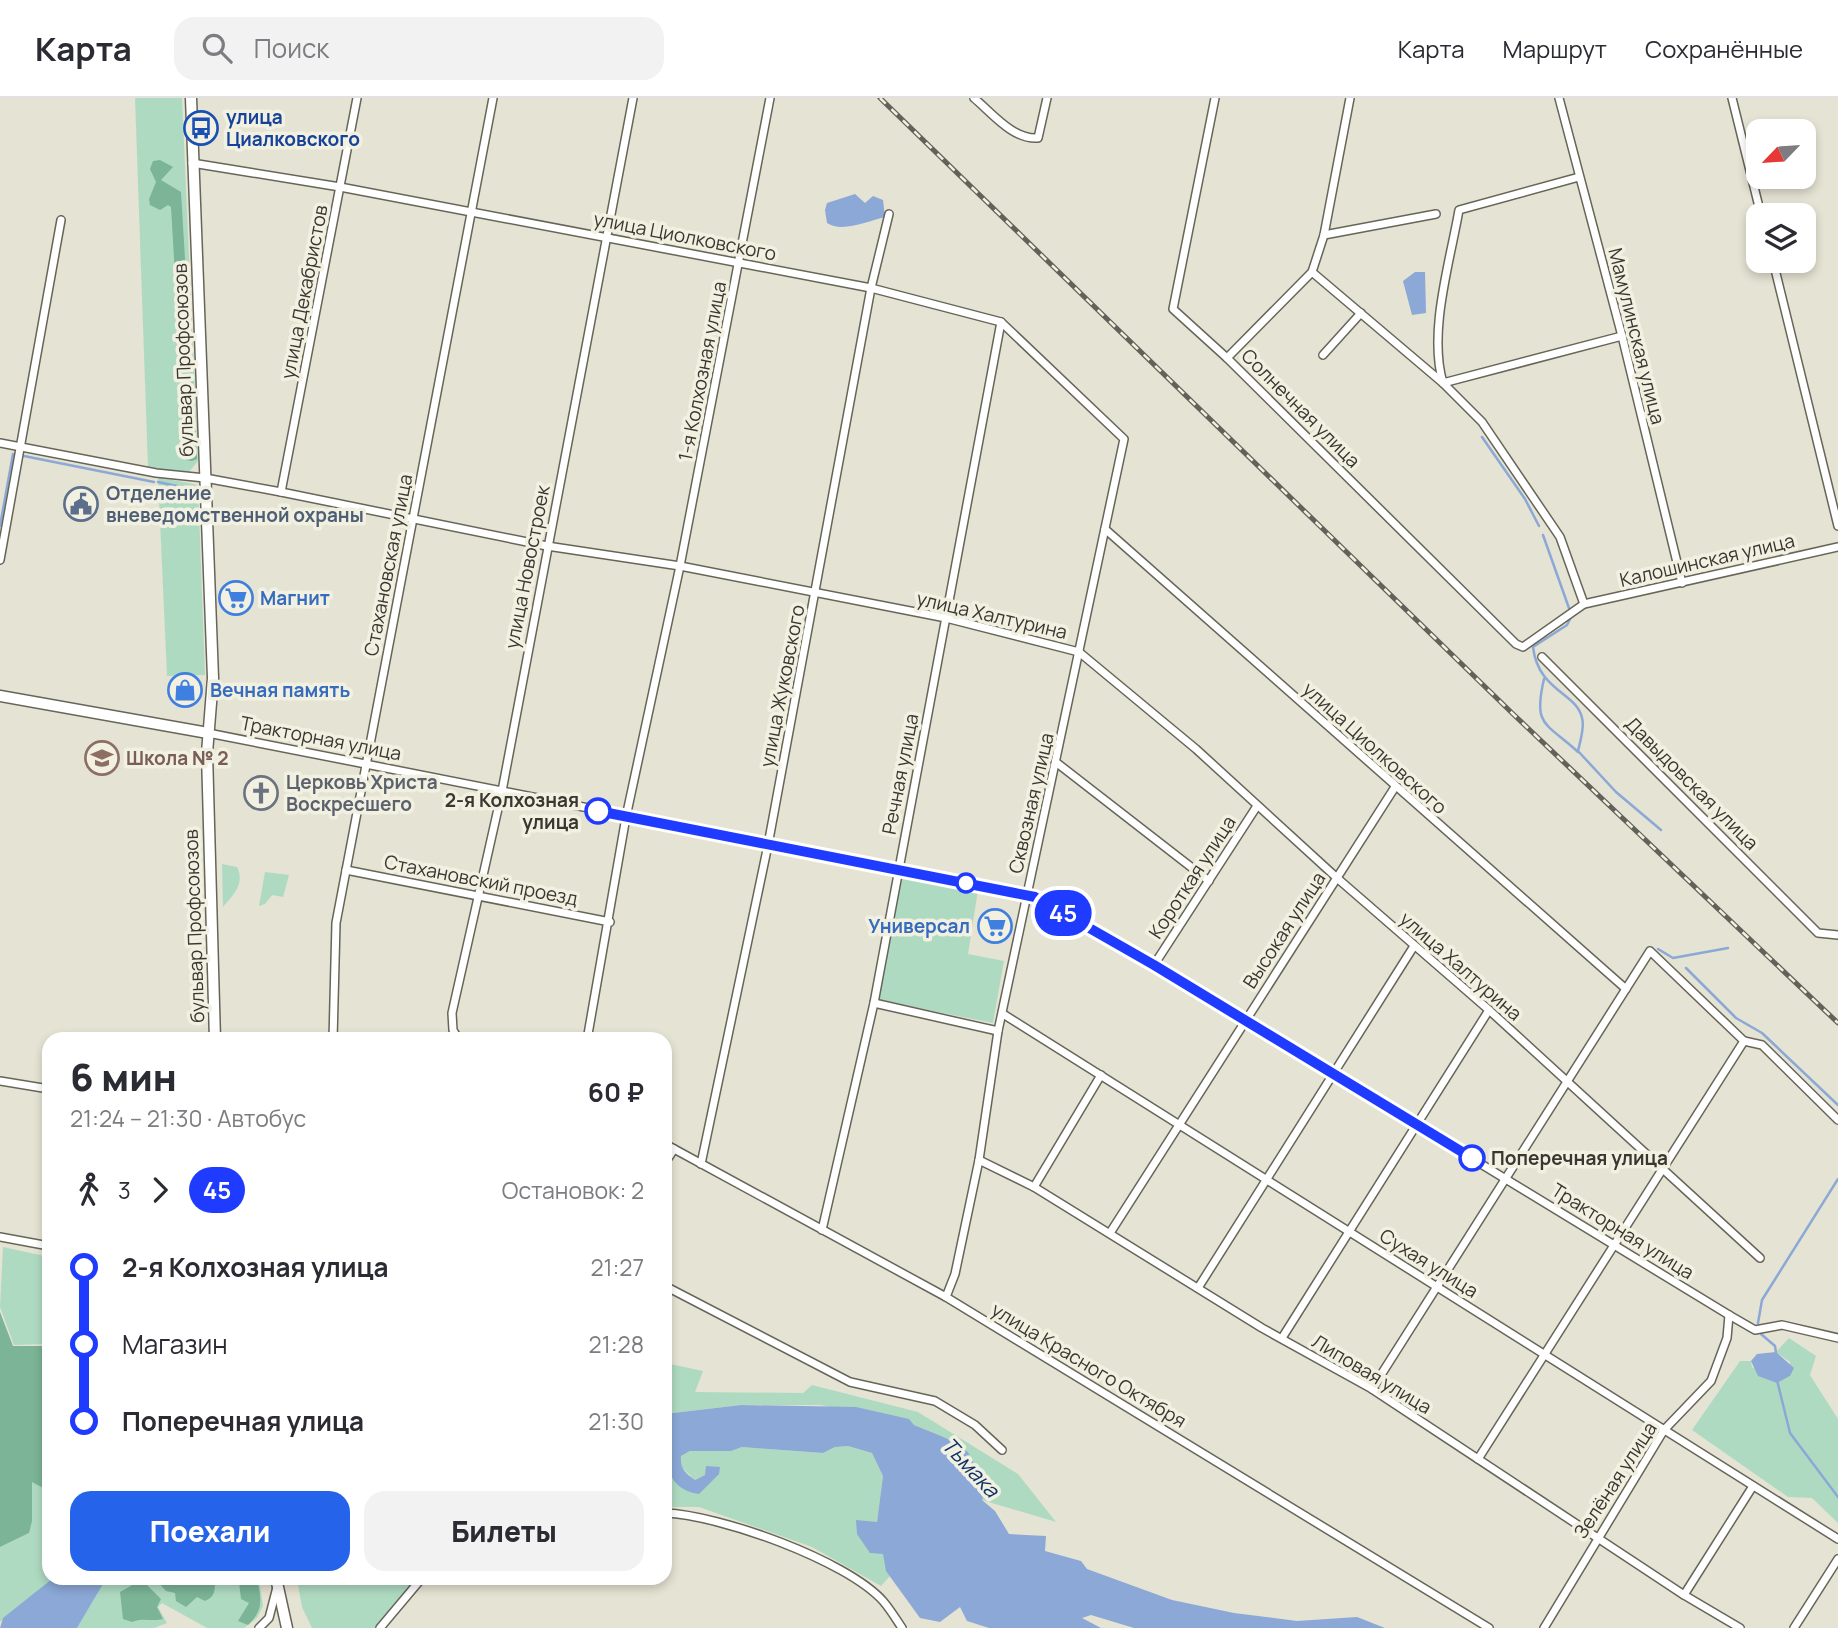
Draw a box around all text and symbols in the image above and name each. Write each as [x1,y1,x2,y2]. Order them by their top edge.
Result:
search box [174,17,664,80]
text: Карта [35,26,132,71]
icon: search [198,29,236,67]
text: Поиск [254,30,329,66]
text: Карта [1398,32,1465,65]
text: Маршрут [1503,32,1607,65]
text: Сохранённые [1645,32,1803,65]
place label: улица Циалковского [226,104,360,152]
bus stop icon: улица Циалковского [182,109,220,147]
north arrow [1746,119,1816,189]
map controls [1746,119,1816,273]
street label: улица Декабристов [274,203,334,381]
button: layers [1746,203,1816,273]
street label: улица Циолковского [591,206,779,266]
street label: Мамулинская улица [1603,245,1671,427]
street label: бульвар Профсоюзов [167,263,199,457]
street label: 1-я Колхозная улица [672,279,732,463]
street label: Солнечная улица [1236,343,1366,473]
street label: Стахановская улица [358,472,418,658]
place label: Отделение вневедомственной охраны [106,480,364,528]
street label: улица Новостроек [498,482,556,651]
public building icon: Отделение вневедомственной охраны [62,485,100,523]
street label: Калошинская улица [1617,527,1797,593]
supermarket icon: Магнит [217,579,255,617]
place label: Магнит [260,585,330,611]
street label: улица Халтурина [914,585,1070,645]
street label: улица Жуковского [753,602,811,770]
shop icon: Вечная память [166,671,204,709]
street label: улица Циолковского [1297,676,1453,820]
place label: Вечная память [210,677,350,703]
street label: Тракторная улица [238,710,404,766]
street label: Речная улица [876,711,924,837]
street label: Давыдовская улица [1620,711,1764,855]
street label: Сквозная улица [1002,730,1060,876]
school or university icon: Школа № 2 [83,739,121,777]
place label: Школа № 2 [126,745,229,771]
place label: Церковь Христа Воскресшего [286,769,438,817]
church icon: Церковь Христа Воскресшего [242,774,280,812]
place label: 2-я Колхозная улица [445,787,579,835]
marker: 2-я Колхозная улица [585,798,611,824]
street label: Короткая улица [1143,811,1241,943]
street label: бульвар Профсоюзов [178,829,210,1023]
street label: Стахановский проезд [382,848,580,912]
street label: Высокая улица [1237,867,1331,993]
unlabelled marker [956,873,976,893]
line badge: 45 [1032,890,1094,936]
text: 45 [1049,896,1077,929]
street label: улица Халтурина [1394,906,1528,1026]
supermarket icon: Универсал [976,907,1014,945]
place label: Универсал [868,913,970,939]
text: 6 мин [70,1050,177,1102]
text: 60 ₽ [588,1074,644,1110]
text: 21:24 – 21:30 · Автобус [70,1102,306,1134]
marker: Поперечная улица [1459,1145,1485,1171]
place label: Поперечная улица [1491,1145,1668,1171]
icon: walk [70,1171,108,1209]
icon: forward [141,1171,179,1209]
text: 45 [203,1173,231,1206]
text: 3 [118,1174,131,1206]
text: Остановок: 2 [502,1174,644,1206]
street label: Тракторная улица [1547,1177,1699,1285]
street label: Сухая улица [1375,1222,1483,1304]
text: 2-я Колхозная улица [122,1249,388,1285]
text: 21:27 [590,1251,644,1283]
street label: улица Красного Октября [987,1296,1191,1434]
text: Магазин [122,1326,228,1362]
text: 21:28 [589,1328,644,1360]
street label: Липовая улица [1308,1328,1436,1420]
text: Поперечная улица [122,1403,364,1439]
text: 21:30 [588,1405,644,1437]
street label: Зелёная улица [1568,1417,1662,1543]
water label: Тьмака [936,1431,1007,1504]
button: Поехали [70,1491,350,1571]
button: Билеты [364,1491,644,1571]

